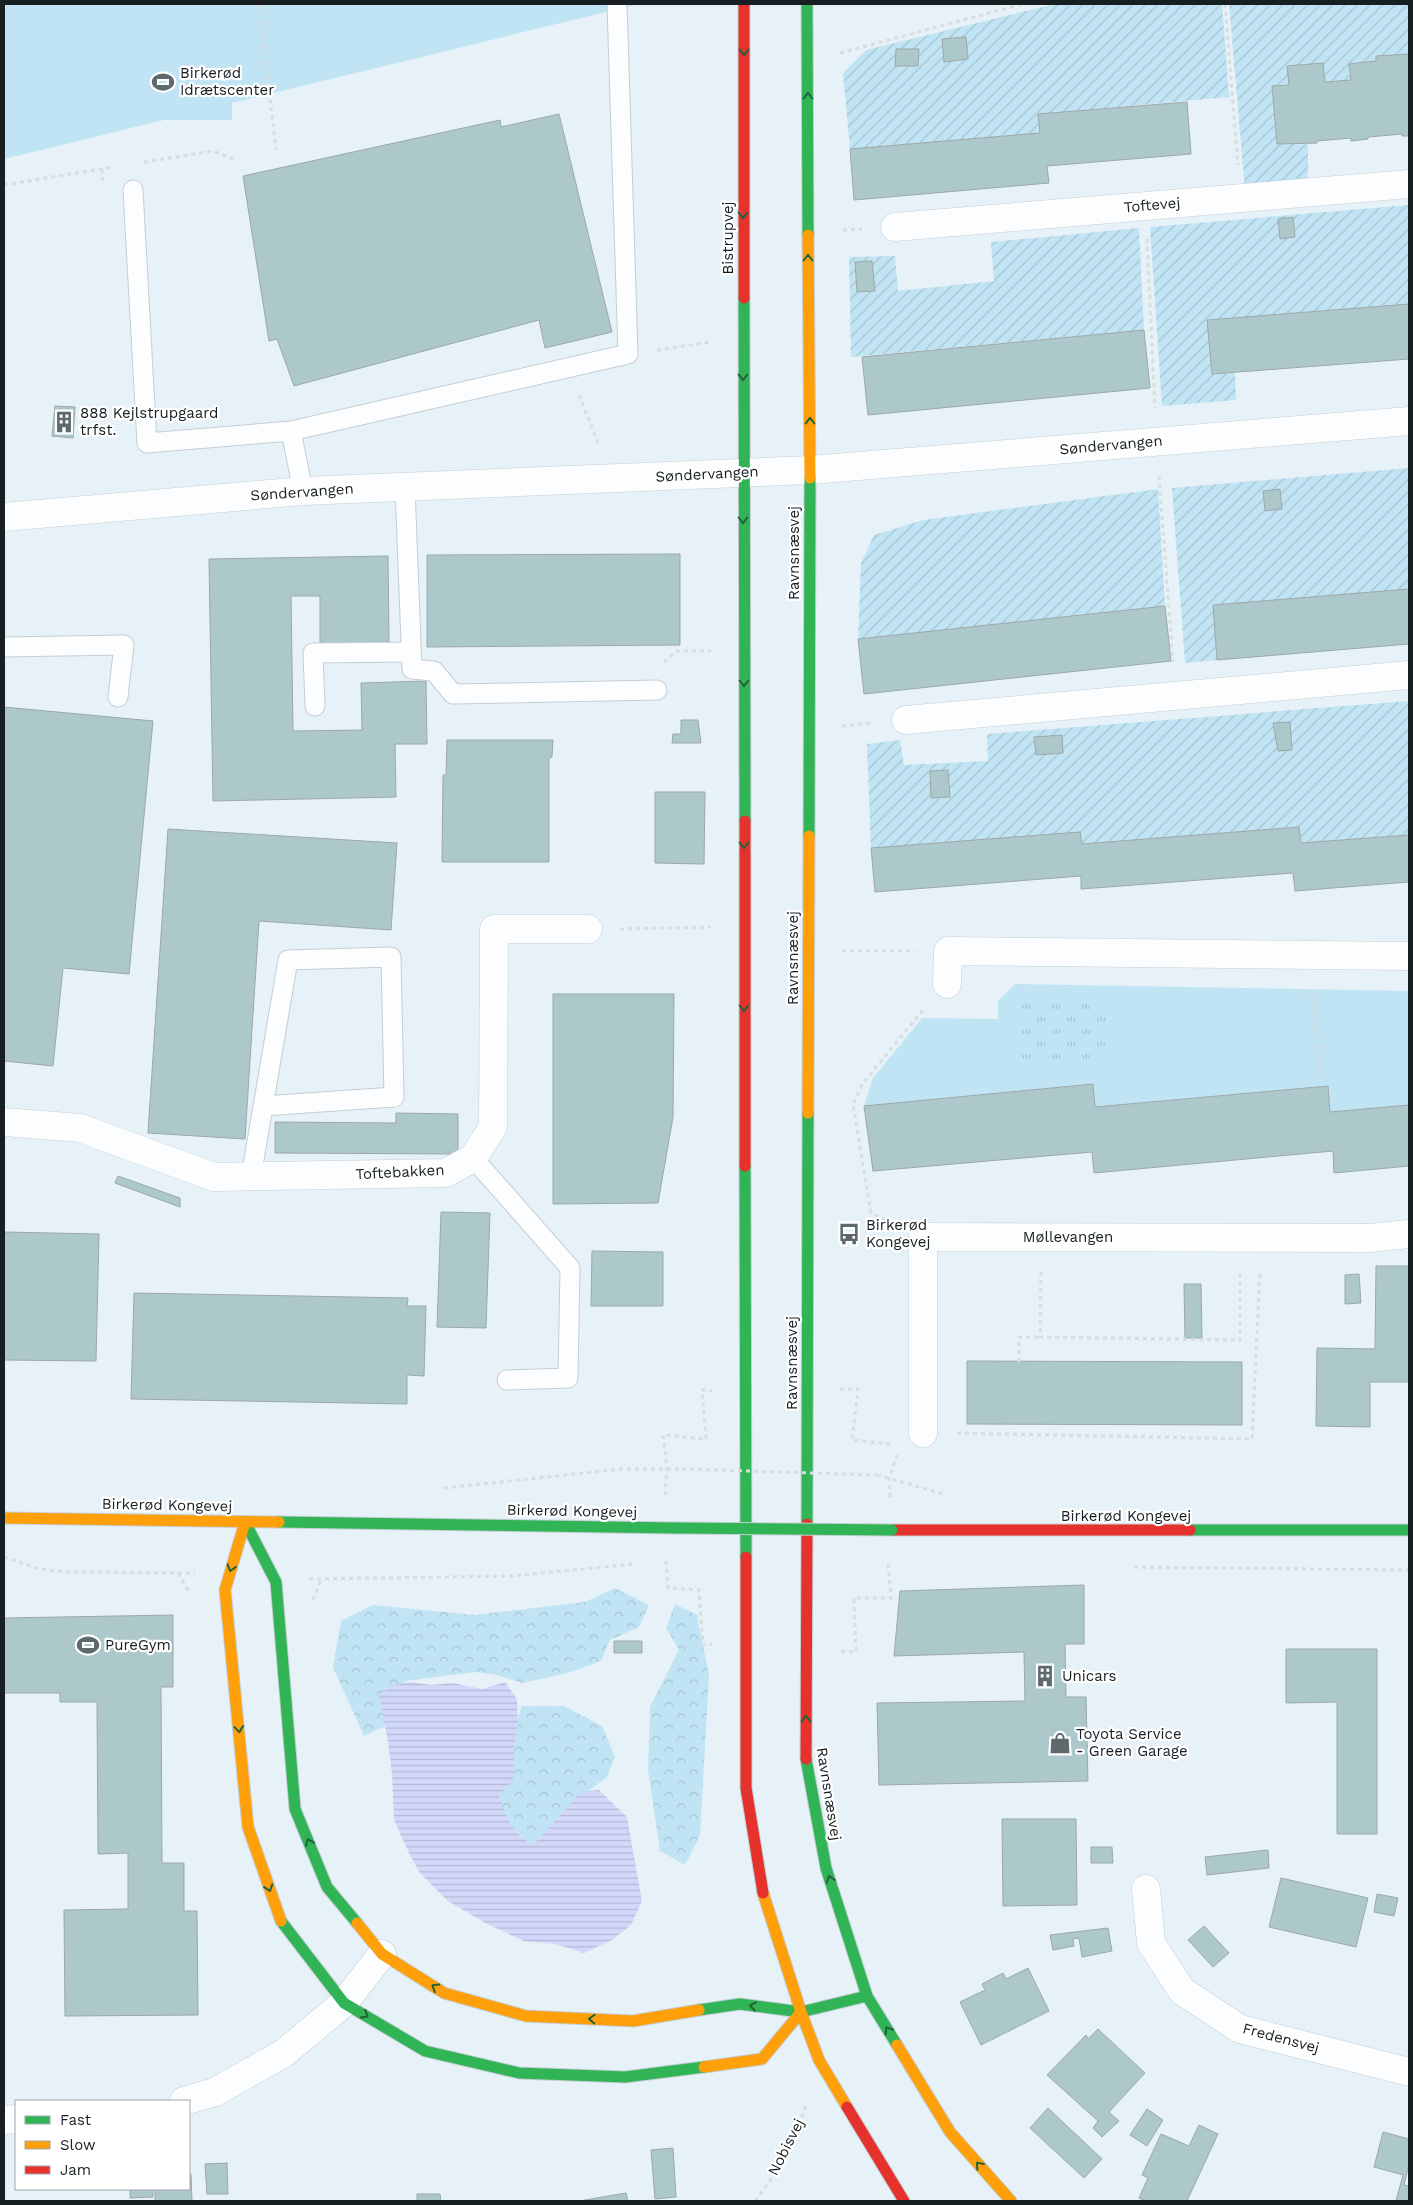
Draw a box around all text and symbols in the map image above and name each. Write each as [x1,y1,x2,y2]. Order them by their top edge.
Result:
one-way arrow [739,49,749,57]
place label: Birkerød Idrætscenter [180,64,274,99]
sports icon: Birkerød Idrætscenter [150,69,176,95]
one-way arrow [802,92,813,100]
street label: Toftevej [1123,194,1181,216]
street label: Bistrupvej [719,201,737,275]
one-way arrow [738,212,748,219]
one-way arrow [803,254,813,262]
one-way arrow [738,374,748,382]
place label: 888 Kejlstrupgaard trfst. [80,404,219,439]
building icon: 888 Kejlstrupgaard trfst. [51,409,77,435]
one-way arrow [804,417,815,425]
street label: Søndervangen [1059,432,1163,458]
street label: Søndervangen [655,462,759,486]
street label: Søndervangen [250,479,354,505]
street label: Ravnsnæsvej [785,506,803,600]
one-way arrow [738,517,748,525]
one-way arrow [739,680,749,687]
one-way arrow [739,842,749,850]
street label: Ravnsnæsvej [784,911,802,1005]
one-way arrow [739,1004,749,1012]
street label: Toftebakken [355,1161,445,1183]
place label: Birkerød Kongevej [866,1216,930,1251]
bus stop icon: Birkerød Kongevej [836,1221,862,1247]
street label: Møllevangen [1023,1228,1113,1246]
street label: Ravnsnæsvej [783,1316,801,1410]
street label: Birkerød Kongevej [102,1495,232,1515]
street label: Birkerød Kongevej [507,1501,637,1521]
street label: Birkerød Kongevej [1061,1507,1191,1525]
one-way arrow [227,1564,237,1572]
sports icon: PureGym [75,1632,101,1658]
place label: PureGym [105,1636,171,1654]
building icon: Unicars [1032,1663,1058,1689]
place label: Unicars [1062,1667,1117,1685]
one-way arrow [801,1715,811,1723]
one-way arrow [233,1725,244,1733]
place label: Toyota Service - Green Garage [1076,1725,1188,1760]
shop icon: Toyota Service - Green Garage [1047,1730,1073,1756]
street label: Ravnsnæsvej [813,1746,845,1842]
one-way arrow [304,1838,315,1847]
one-way arrow [826,1876,836,1884]
one-way arrow [263,1883,273,1891]
one-way arrow [431,1984,440,1994]
one-way arrow [749,2001,758,2011]
one-way arrow [359,2008,368,2018]
one-way arrow [588,2014,596,2025]
street label: Fredensvej [1241,2019,1321,2057]
one-way arrow [885,2027,895,2036]
legend [15,2100,190,2190]
text: Fast [60,2111,92,2129]
street label: Nobisvej [764,2116,808,2178]
text: Slow [60,2136,96,2154]
text: Jam [60,2161,91,2179]
one-way arrow [975,2161,984,2170]

